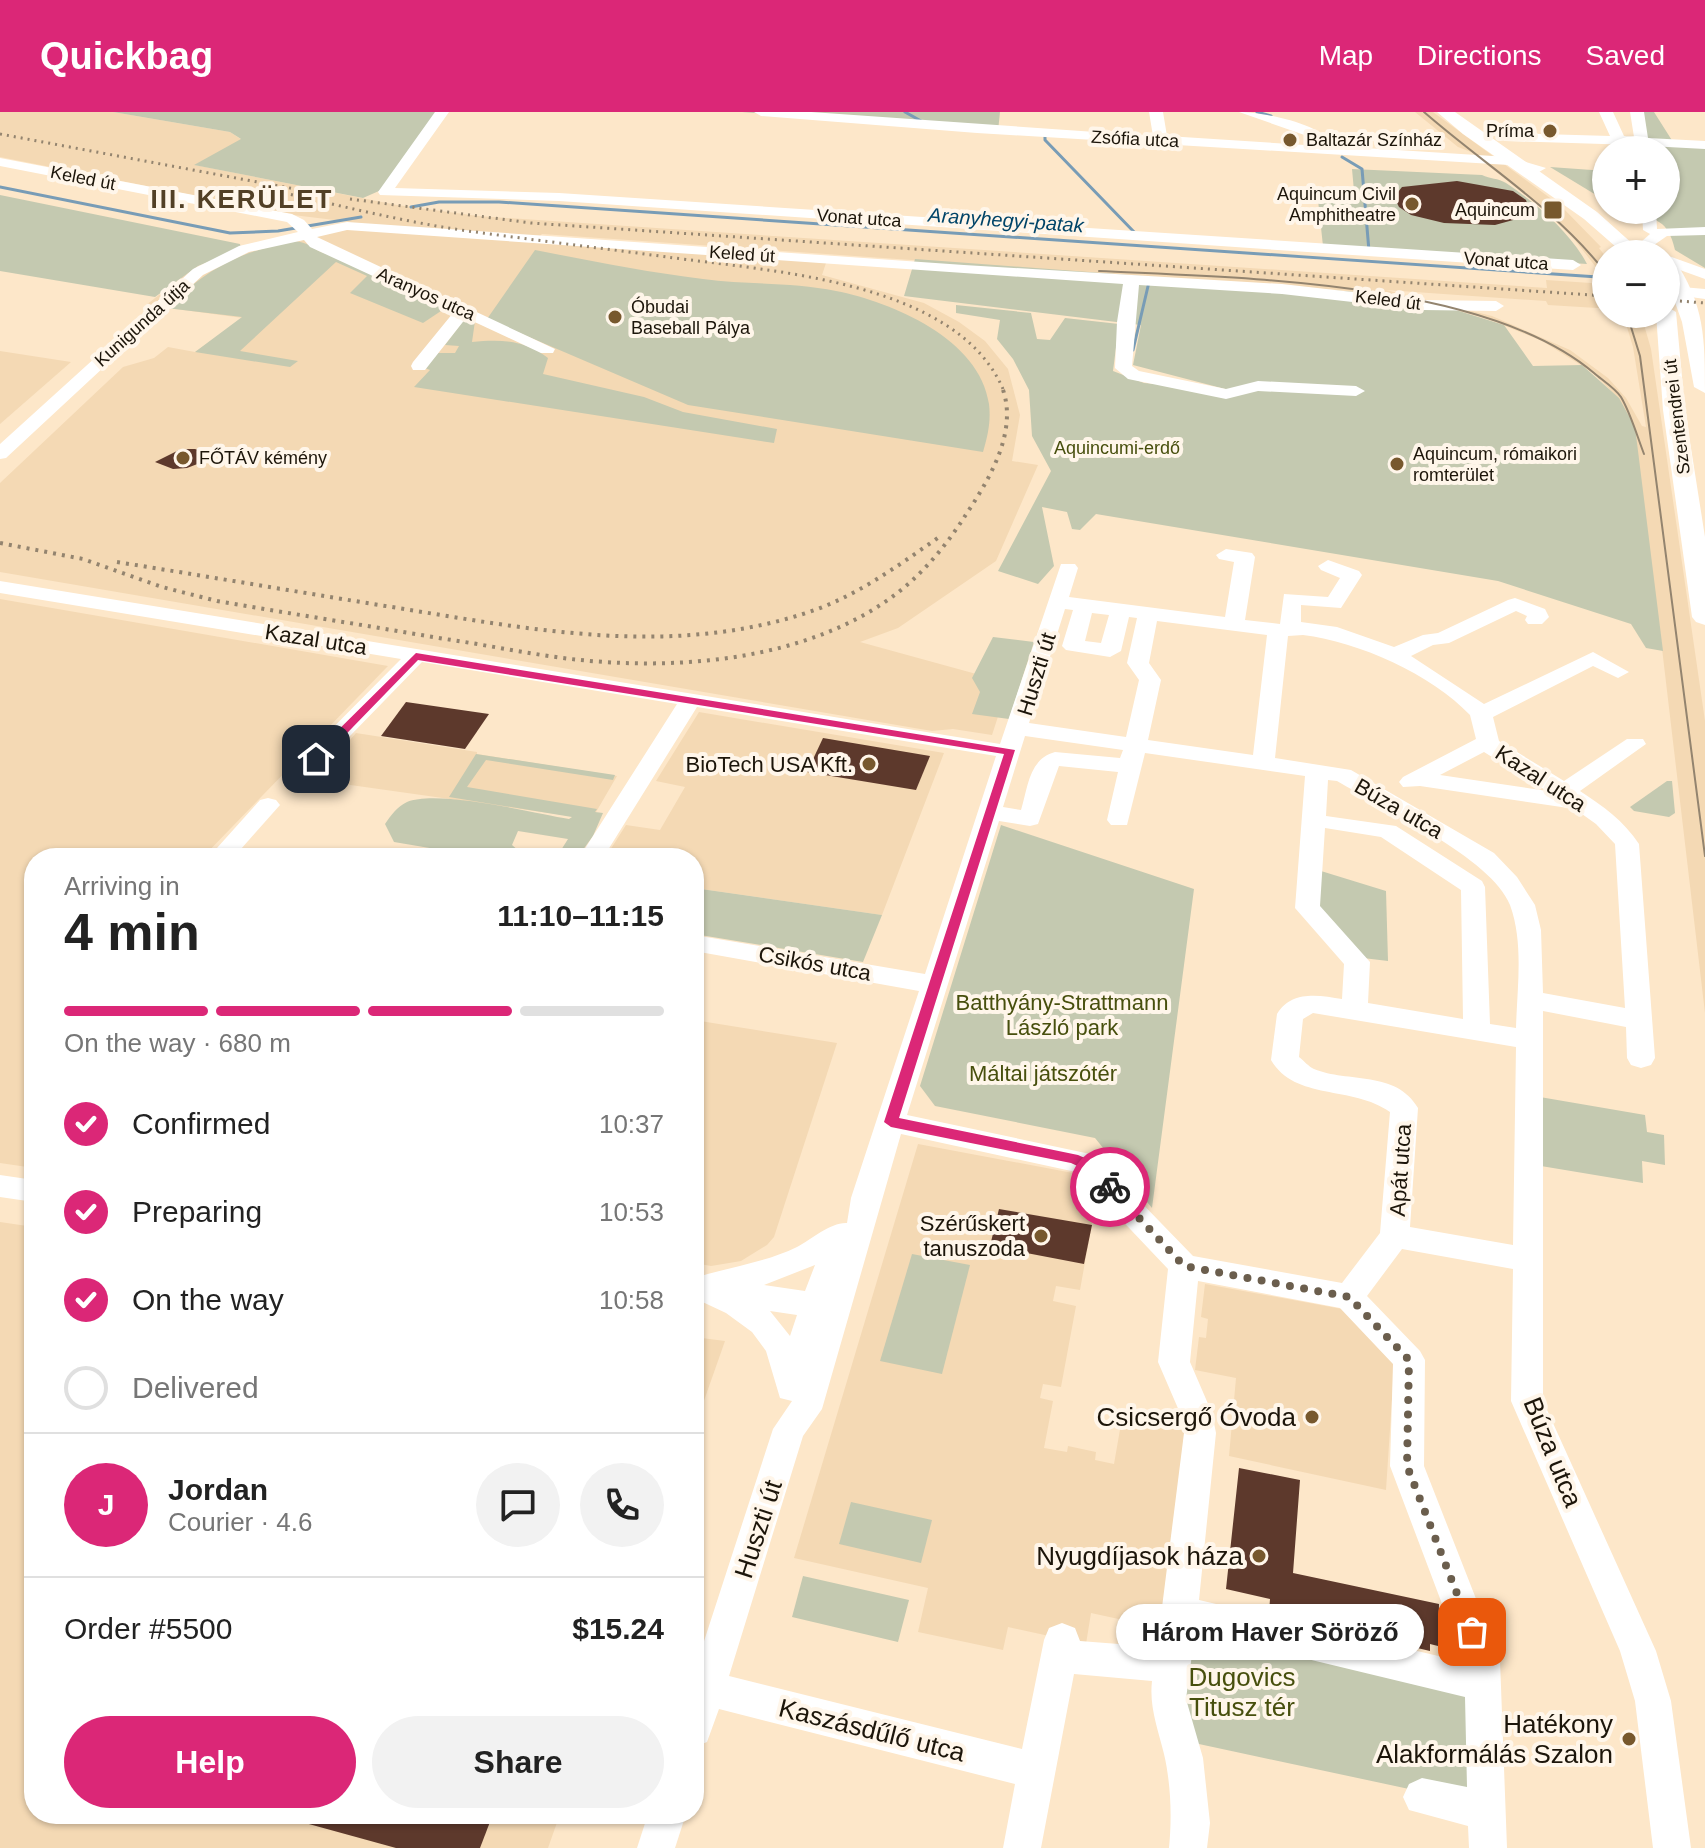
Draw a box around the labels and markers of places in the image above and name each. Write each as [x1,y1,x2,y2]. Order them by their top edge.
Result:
place label: Príma [1486,121,1535,141]
marker: Príma [1541,122,1559,140]
place label: Baltazár Színház [1306,130,1442,150]
marker: Baltazár Színház [1281,131,1299,149]
place label: Aquincum Civil Amphitheatre [1277,184,1396,225]
marker: Aquincum Civil Amphitheatre [1403,195,1421,213]
marker: Aquincum [1542,199,1564,221]
place label: Aquincum [1455,200,1535,220]
place label: Óbudai Baseball Pálya [631,296,751,338]
marker: Óbudai Baseball Pálya [606,308,624,326]
place label: Aquincum, rómaikori romterület [1413,444,1577,485]
place label: FŐTÁV kémény [199,447,327,468]
marker: FŐTÁV kémény [174,449,192,467]
marker: Aquincum, rómaikori romterület [1388,455,1406,473]
pin [282,725,350,793]
place label: BioTech USA Kft. [685,752,853,777]
marker: BioTech USA Kft. [860,755,878,773]
place label: Szérűskert tanuszoda [920,1211,1026,1261]
marker: Szérűskert tanuszoda [1032,1227,1050,1245]
place label: Csicsergő Óvoda [1097,1402,1297,1432]
marker: Csicsergő Óvoda [1303,1408,1321,1426]
place label: Nyugdíjasok háza [1036,1541,1244,1571]
marker: Nyugdíjasok háza [1250,1547,1268,1565]
pin [1438,1598,1506,1666]
callout: Három Haver Söröző [1116,1604,1424,1660]
place label: Hatékony Alakformálás Szalon [1376,1709,1613,1769]
marker: Hatékony Alakformálás Szalon [1620,1730,1638,1748]

